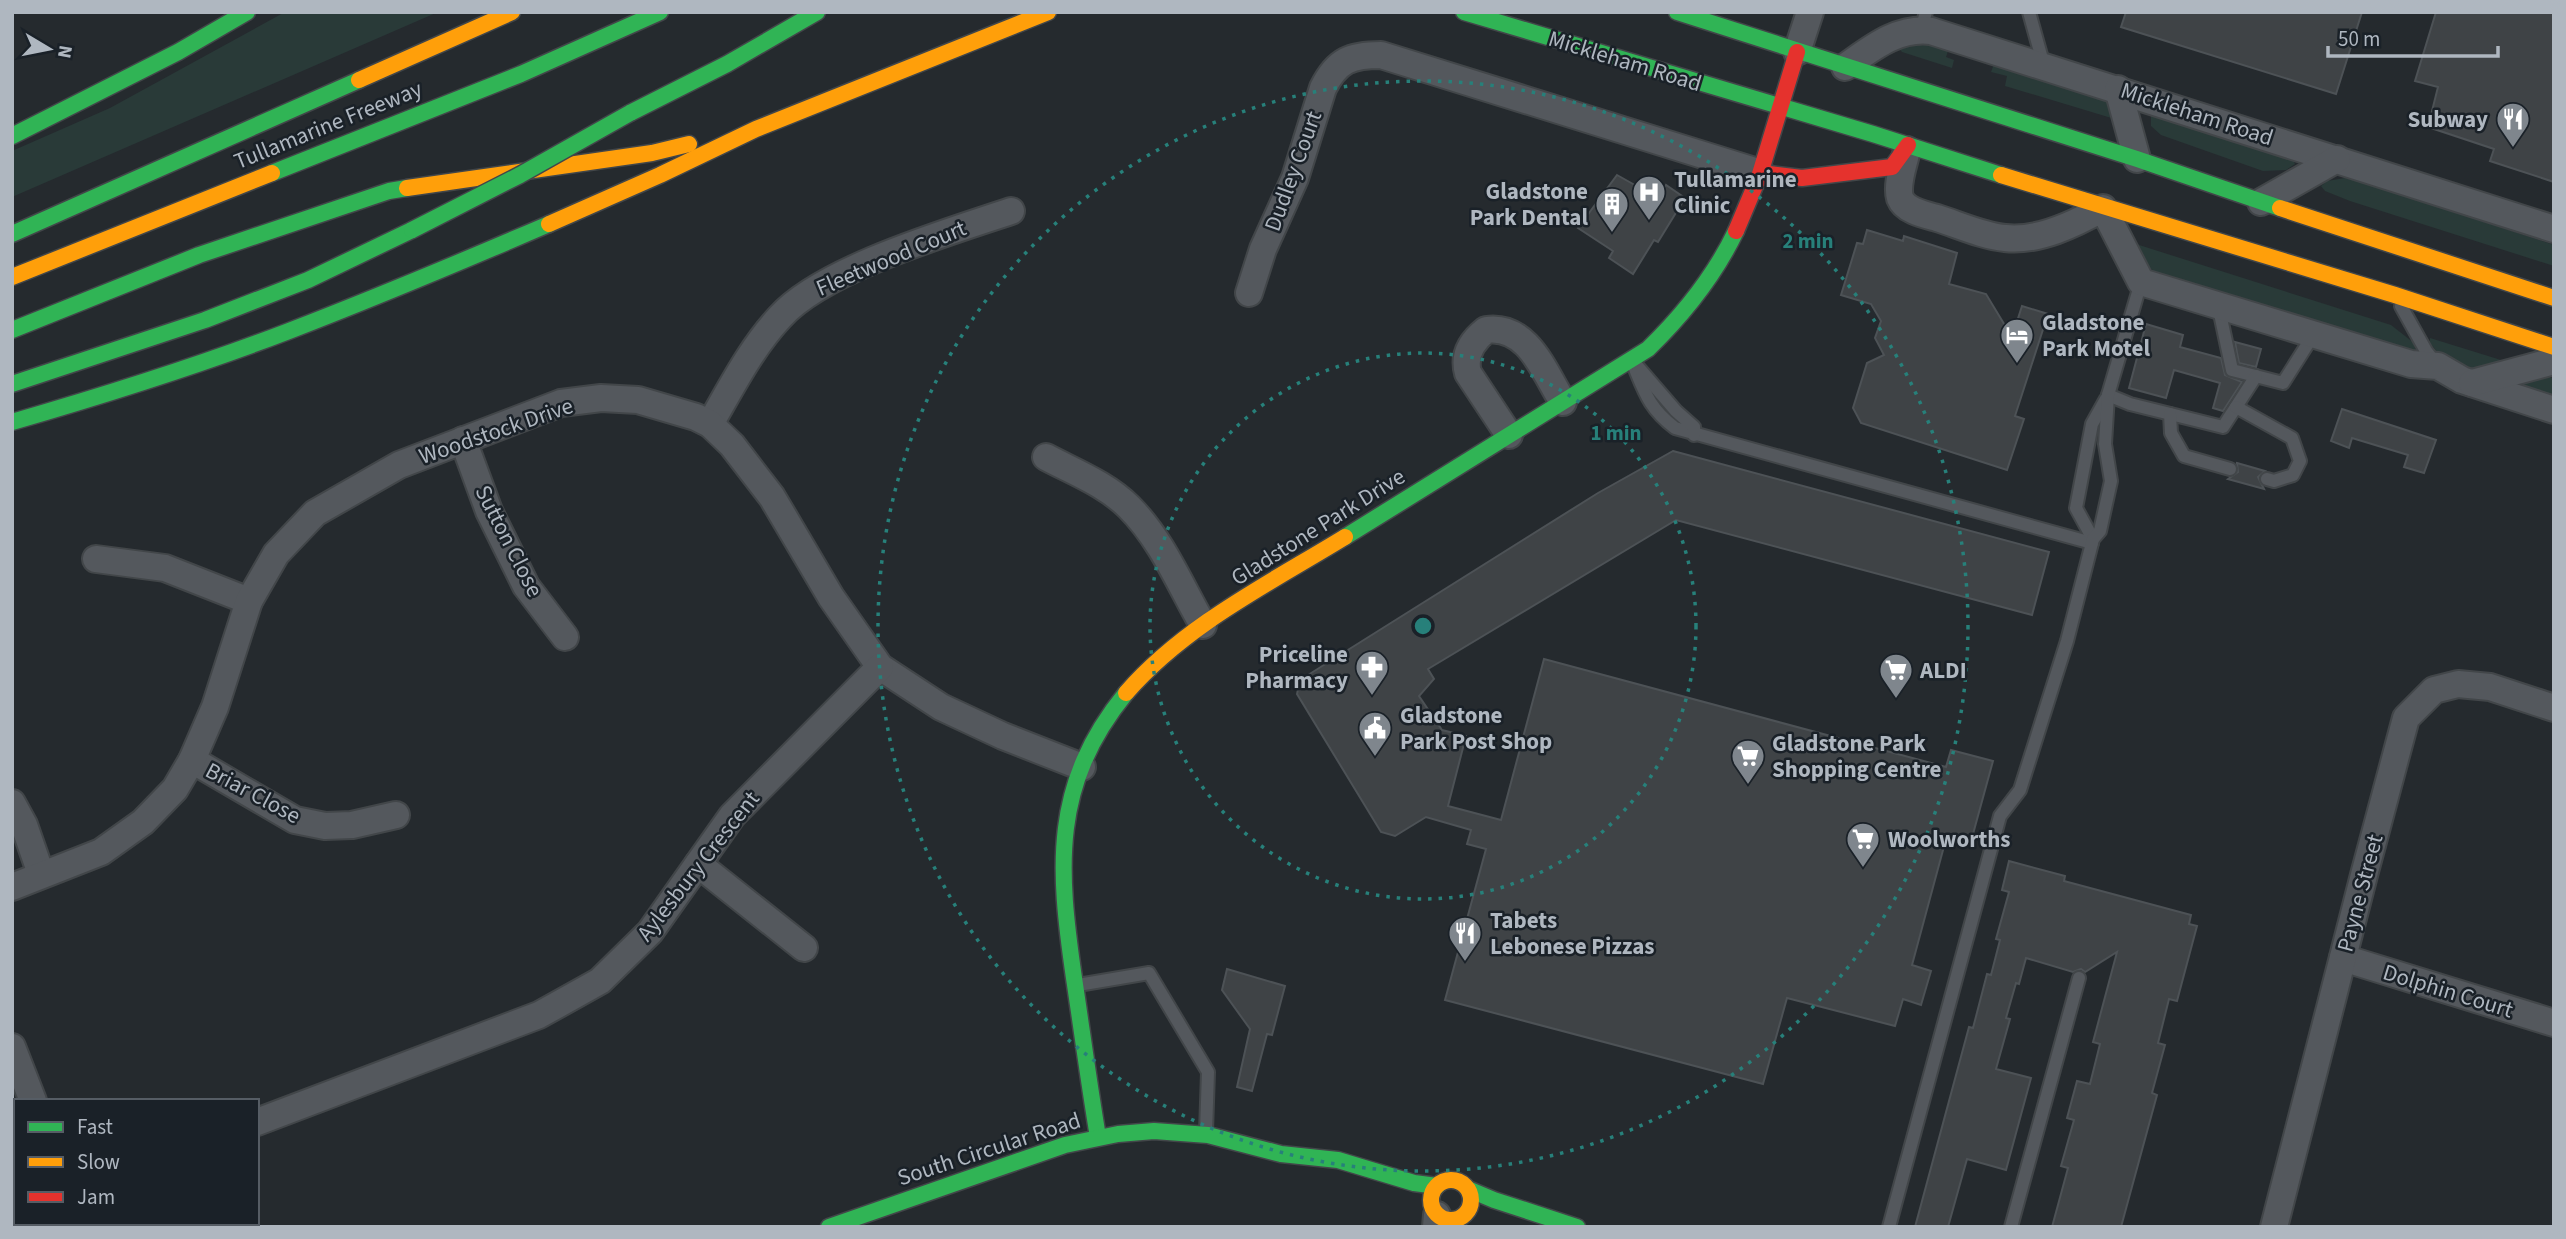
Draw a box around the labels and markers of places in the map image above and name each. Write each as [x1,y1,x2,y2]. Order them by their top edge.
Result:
restaurant icon: Subway [2494,100,2532,149]
place label: Subway [2407,103,2488,136]
place label: Tullamarine Clinic [1674,163,1797,222]
hospital icon: Tullamarine Clinic [1630,173,1668,222]
place label: Gladstone Park Dental [1470,175,1588,234]
building icon: Gladstone Park Dental [1593,185,1631,234]
place label: Gladstone Park Motel [2042,306,2150,365]
hotel icon: Gladstone Park Motel [1998,316,2036,365]
centre of rings [1411,614,1435,638]
place label: Priceline Pharmacy [1245,638,1348,697]
pharmacy icon: Priceline Pharmacy [1353,648,1391,697]
supermarket icon: ALDI [1877,651,1915,700]
place label: ALDI [1919,654,1967,687]
place label: Gladstone Park Post Shop [1400,699,1552,758]
public building icon: Gladstone Park Post Shop [1356,709,1394,758]
place label: Gladstone Park Shopping Centre [1772,727,1942,786]
supermarket icon: Gladstone Park Shopping Centre [1729,737,1767,786]
supermarket icon: Woolworths [1844,820,1882,869]
place label: Woolworths [1888,823,2011,856]
place label: Tabets Lebonese Pizzas [1490,904,1654,963]
restaurant icon: Tabets Lebonese Pizzas [1446,914,1484,963]

